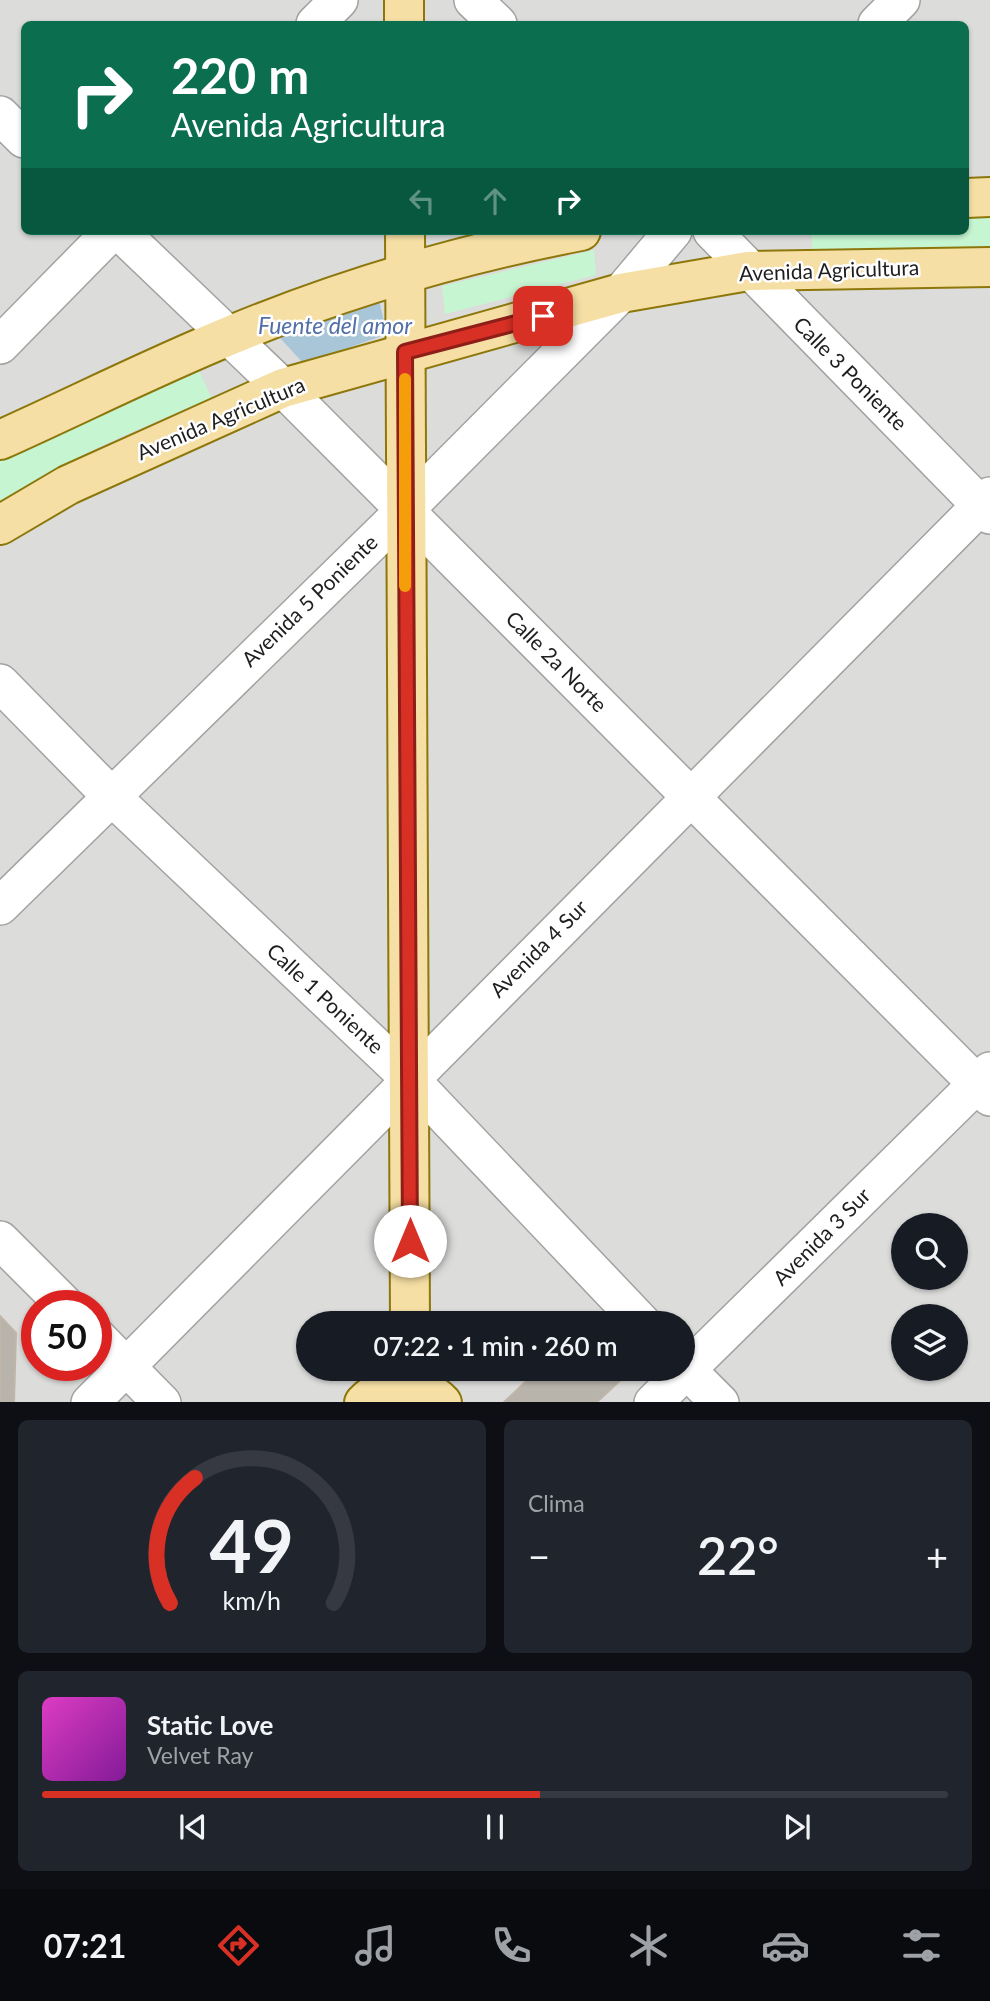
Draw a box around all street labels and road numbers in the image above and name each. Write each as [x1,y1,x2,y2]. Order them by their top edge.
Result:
street label: Avenida Agricultura [738,254,919,285]
street label: Calle 3 Poniente [789,311,913,435]
street label: Avenida Agricultura [133,371,308,464]
street label: Avenida 5 Poniente [236,529,382,671]
street label: Calle 2a Norte [501,605,613,717]
street label: Avenida 4 Sur [484,894,592,1002]
street label: Calle 1 Poniente [263,937,390,1058]
street label: Avenida 3 Sur [767,1182,875,1290]

